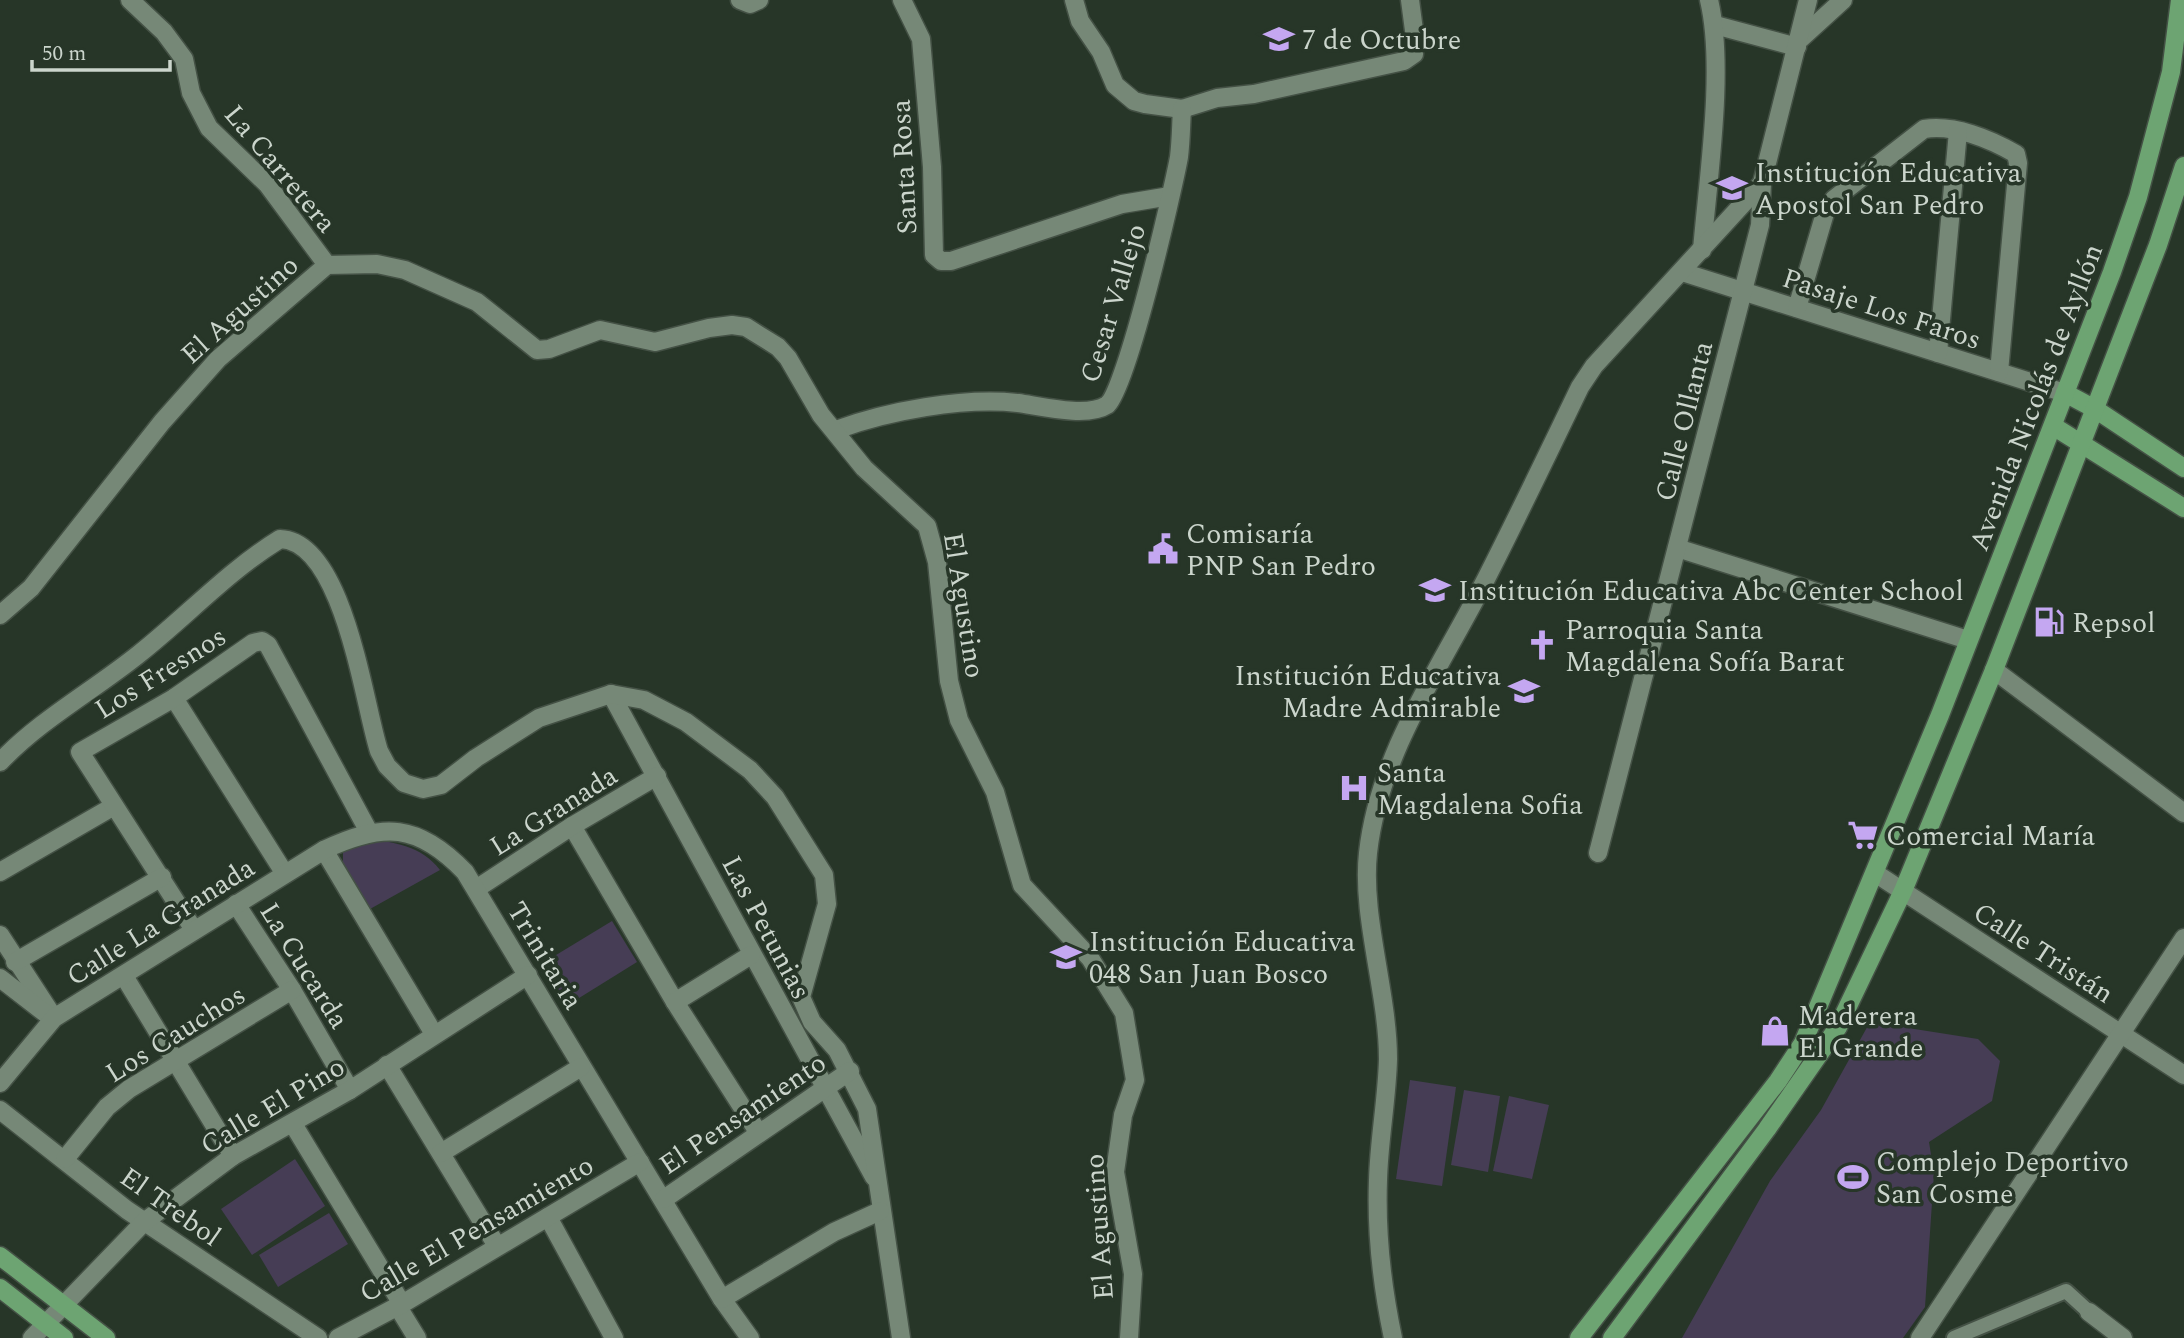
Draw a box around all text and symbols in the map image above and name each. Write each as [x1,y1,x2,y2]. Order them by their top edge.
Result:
place label: 7 de Octubre [1302,19,1461,62]
school or university icon: 7 de Octubre [1262,22,1296,56]
scale bar [32,28,170,72]
text: 50 m [42,38,86,70]
street label: La Carretera [213,95,347,243]
street label: Santa Rosa [879,98,930,236]
place label: Institución Educativa Apostol San Pedro [1755,152,2022,227]
school or university icon: Institución Educativa Apostol San Pedro [1715,171,1749,205]
street label: Cesar Vallejo [1069,218,1158,388]
street label: Avenida Nicolás de Ayllón [1958,238,2115,558]
street label: El Agustino [171,245,309,375]
street label: Pasaje Los Faros [1777,257,1986,362]
street label: Calle Ollanta [1644,337,1725,506]
place label: Comisaría PNP San Pedro [1186,513,1376,588]
street label: El Agustino [931,529,996,681]
public building icon: Comisaría PNP San Pedro [1146,532,1180,566]
place label: Institución Educativa Abc Center School [1458,570,1964,613]
school or university icon: Institución Educativa Abc Center School [1418,573,1452,607]
place label: Repsol [2072,602,2155,645]
fuel station icon: Repsol [2032,605,2066,639]
place label: Parroquia Santa Magdalena Sofía Barat [1565,609,1845,684]
street label: Los Fresnos [86,616,235,731]
church icon: Parroquia Santa Magdalena Sofía Barat [1525,628,1559,662]
place label: Institución Educativa Madre Admirable [1235,655,1501,730]
school or university icon: Institución Educativa Madre Admirable [1507,674,1541,708]
place label: Santa Magdalena Sofia [1377,752,1583,827]
street label: La Granada [481,755,627,868]
hospital icon: Santa Magdalena Sofia [1337,771,1371,805]
place label: Comercial María [1886,815,2096,858]
supermarket icon: Comercial María [1846,818,1880,852]
street label: Calle La Granada [58,847,264,997]
street label: Las Petunias [710,848,822,1007]
street label: Calle Tristán [1964,892,2122,1015]
street label: Trinitaria [495,893,594,1019]
street label: La Cucarda [248,894,360,1038]
place label: Institución Educativa 048 San Juan Bosco [1089,921,1356,996]
school or university icon: Institución Educativa 048 San Juan Bosco [1049,940,1083,974]
street label: Los Cauchos [97,974,254,1095]
place label: Maderera El Grande [1798,995,1924,1070]
shop icon: Maderera El Grande [1758,1014,1792,1048]
street label: El Pensamiento [650,1042,835,1186]
street label: Calle El Pino [192,1046,353,1167]
place label: Complejo Deportivo San Cosme [1876,1141,2129,1216]
street label: Calle El Pensamiento [351,1144,602,1314]
street label: El Agustino [1073,1152,1126,1302]
street label: El Trebol [111,1157,230,1258]
sports icon: Complejo Deportivo San Cosme [1836,1160,1870,1194]

